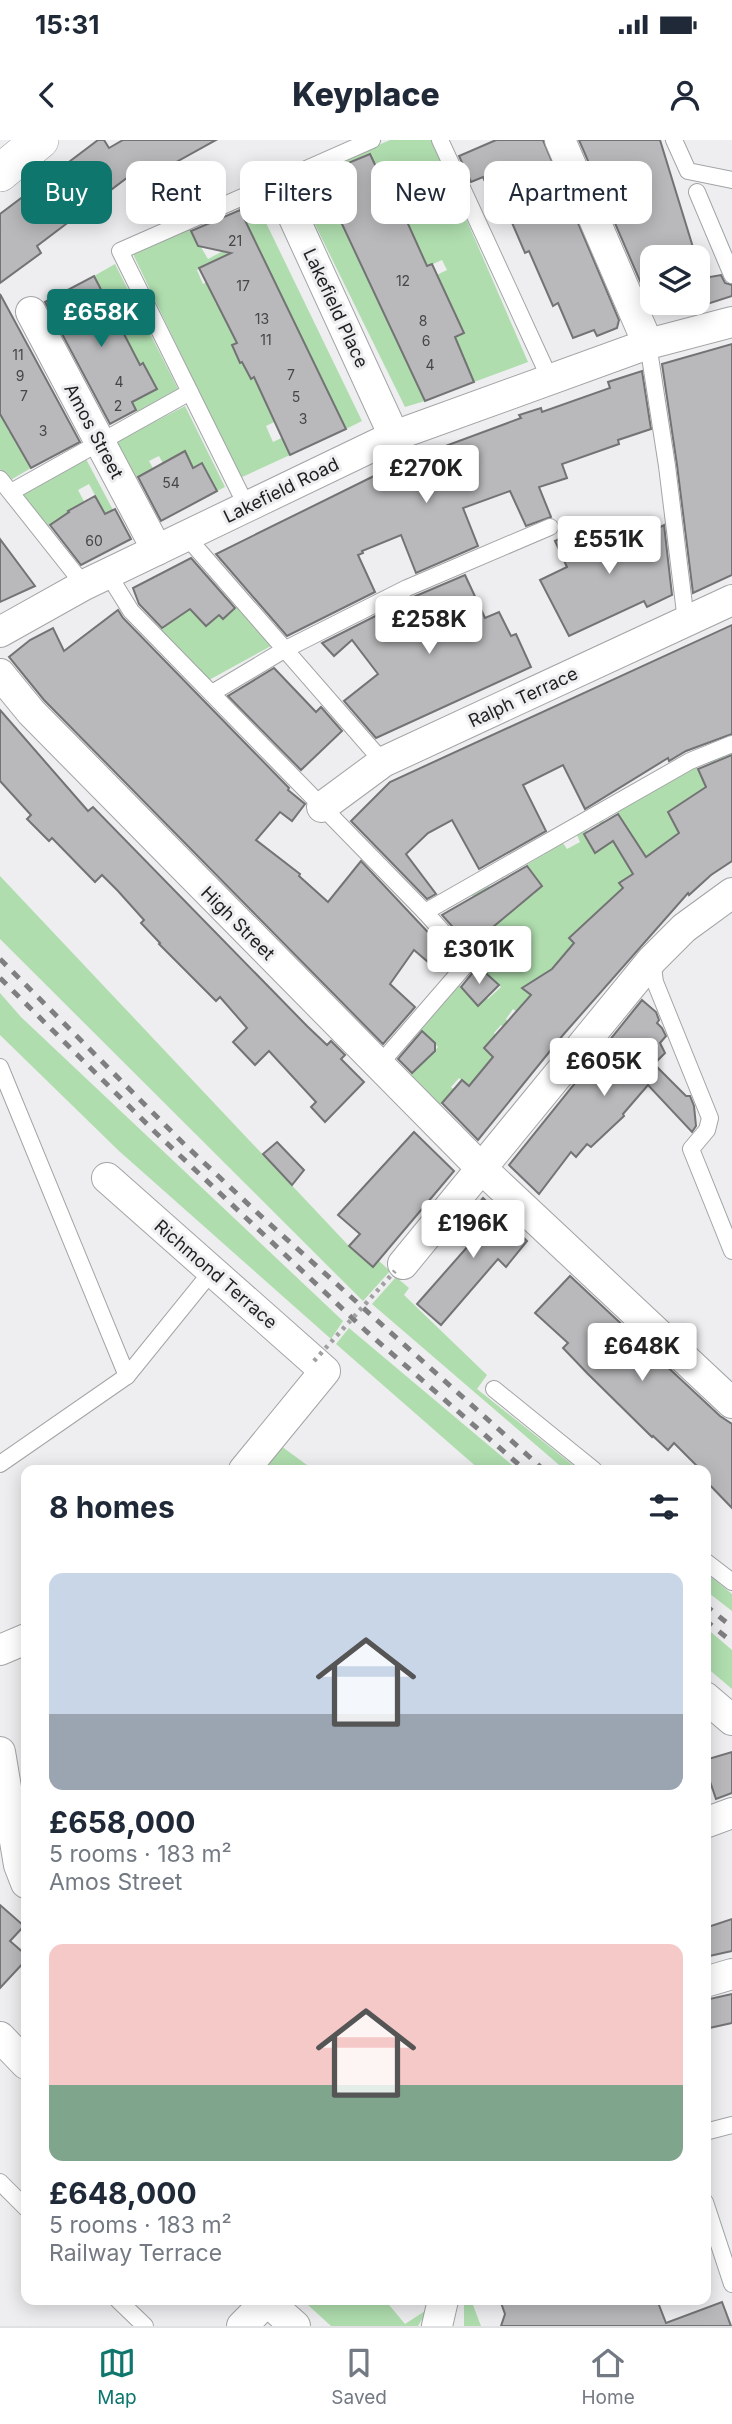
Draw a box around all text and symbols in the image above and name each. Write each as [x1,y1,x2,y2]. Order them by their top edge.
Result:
text: 15:31 [35,9,100,40]
text: Keyplace [292,75,440,114]
icon: back [28,76,66,114]
icon: person [666,76,704,114]
chip: Buy [21,161,112,224]
chip: Rent [126,161,226,224]
chip: Filters [240,161,357,224]
chip: New [371,161,470,224]
chip: Apartment [484,161,652,224]
house number: 21 [228,232,242,249]
street label: Lakefield Place [299,245,373,371]
map controls [640,245,710,315]
button: layers [640,245,710,315]
house number: 12 [396,272,410,289]
house number: 17 [236,277,250,294]
pin: £658K [52,290,150,349]
text: £658K [63,298,139,326]
house number: 13 [255,310,269,327]
house number: 8 [419,312,427,329]
house number: 11 [260,331,272,348]
house number: 6 [422,332,430,349]
house number: 11 [12,346,24,363]
house number: 4 [425,356,435,373]
house number: 7 [287,366,295,383]
house number: 9 [16,367,24,384]
house number: 4 [114,373,124,390]
street label: Amos Street [60,380,128,482]
house number: 7 [20,387,28,404]
house number: 5 [292,388,300,405]
house number: 2 [114,397,122,414]
house number: 3 [299,410,307,427]
house number: 3 [39,422,47,439]
pin: £270K [377,446,475,505]
street label: Lakefield Road [220,453,342,527]
text: £270K [389,454,463,482]
house number: 54 [162,474,180,491]
pin: £551K [560,516,658,576]
text: £551K [574,525,644,553]
house number: 60 [85,532,103,549]
pin: £258K [380,596,478,656]
text: £258K [391,605,467,633]
street label: Ralph Terrace [465,663,581,731]
street label: High Street [197,882,279,964]
pin: £301K [430,926,528,986]
text: £301K [443,935,515,963]
pin: £605K [555,1038,653,1098]
text: £605K [566,1047,642,1075]
pin: £196K [424,1200,522,1260]
text: £196K [437,1209,509,1237]
street label: Richmond Terrace [150,1215,282,1333]
pin: £648K [593,1324,691,1383]
text: £648K [604,1332,680,1360]
icon: filters [645,1488,683,1526]
text: 8 homes [49,1489,175,1525]
icon: home [303,1619,429,1745]
text: £658,000 [49,1804,196,1840]
text: 5 rooms · 183 m² [49,1840,232,1868]
text: Amos Street [49,1868,182,1896]
icon: home [303,1990,429,2116]
text: £648,000 [49,2175,197,2211]
text: 5 rooms · 183 m² [49,2211,232,2239]
text: Railway Terrace [49,2239,222,2267]
tab: Map [97,2344,137,2409]
tab: Saved [331,2344,387,2409]
tab: Home [581,2344,635,2409]

